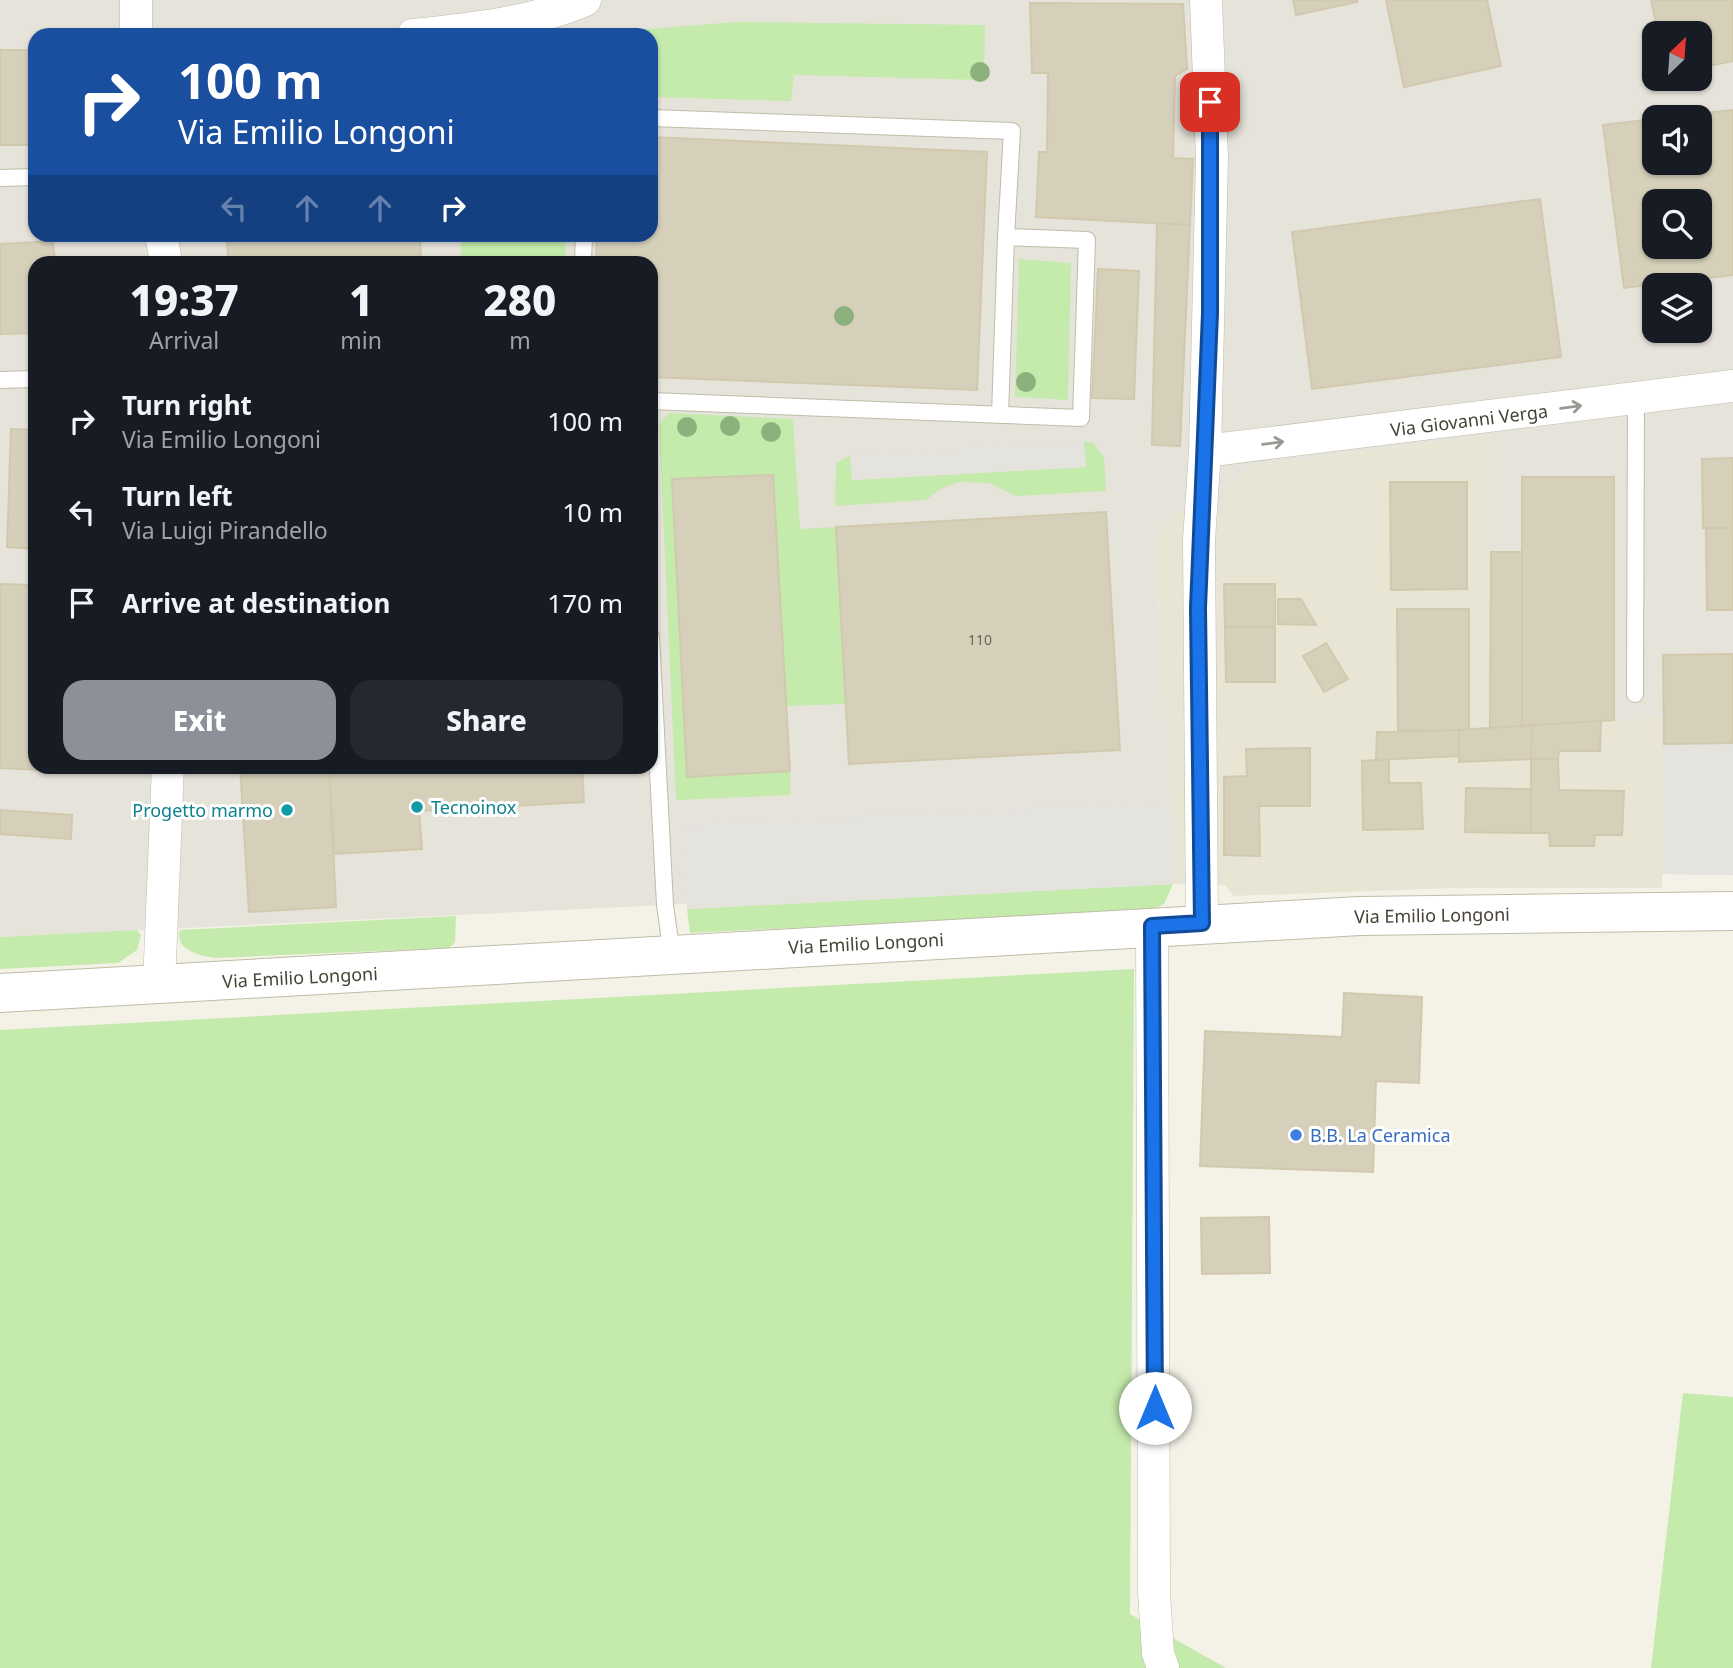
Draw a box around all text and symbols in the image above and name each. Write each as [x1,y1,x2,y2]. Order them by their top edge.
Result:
north arrow [1642,21,1712,91]
map controls [1642,21,1712,343]
text: 100 m [178,47,323,113]
icon: right [63,56,154,147]
pin [1180,72,1240,132]
icon: arrive [1191,83,1229,121]
button: sound [1642,105,1712,175]
text: Via Emilio Longoni [178,110,455,153]
icon: left [215,189,253,227]
icon: ahead [288,189,326,227]
icon: ahead [361,189,399,227]
icon: right [434,189,472,227]
button: search [1642,189,1712,259]
text: 19:37 [130,271,239,328]
text: 1 [349,271,373,328]
text: 280 [484,271,556,328]
button: layers [1642,273,1712,343]
text: Arrival [149,324,219,356]
text: min [340,324,382,356]
text: m [509,324,531,356]
text: Turn right [122,387,252,423]
street label: Via Giovanni Verga [1389,398,1549,442]
one-way arrow [1560,401,1582,414]
icon: right [63,402,101,440]
text: 100 m [547,403,623,439]
text: Via Emilio Longoni [122,423,321,455]
one-way arrow [1261,437,1283,450]
text: Turn left [122,478,233,514]
icon: left [63,493,101,531]
text: 10 m [562,494,623,530]
text: Via Luigi Pirandello [122,514,328,546]
icon: arrive [63,584,101,622]
text: Arrive at destination [122,585,391,621]
text: 170 m [547,585,623,621]
house number: 110 [968,630,992,649]
button: Exit [63,680,336,760]
button: Share [350,680,623,760]
place label: Tecnoinox [431,795,517,819]
place label: Progetto marmo [132,798,273,822]
marker: Tecnoinox [409,799,425,815]
marker: Progetto marmo [279,802,295,818]
street label: Via Emilio Longoni [1354,902,1510,928]
street label: Via Emilio Longoni [788,927,944,959]
street label: Via Emilio Longoni [222,961,378,993]
place label: B.B. La Ceramica [1310,1123,1451,1147]
marker: B.B. La Ceramica [1288,1127,1304,1143]
position arrow [1118,1371,1192,1445]

